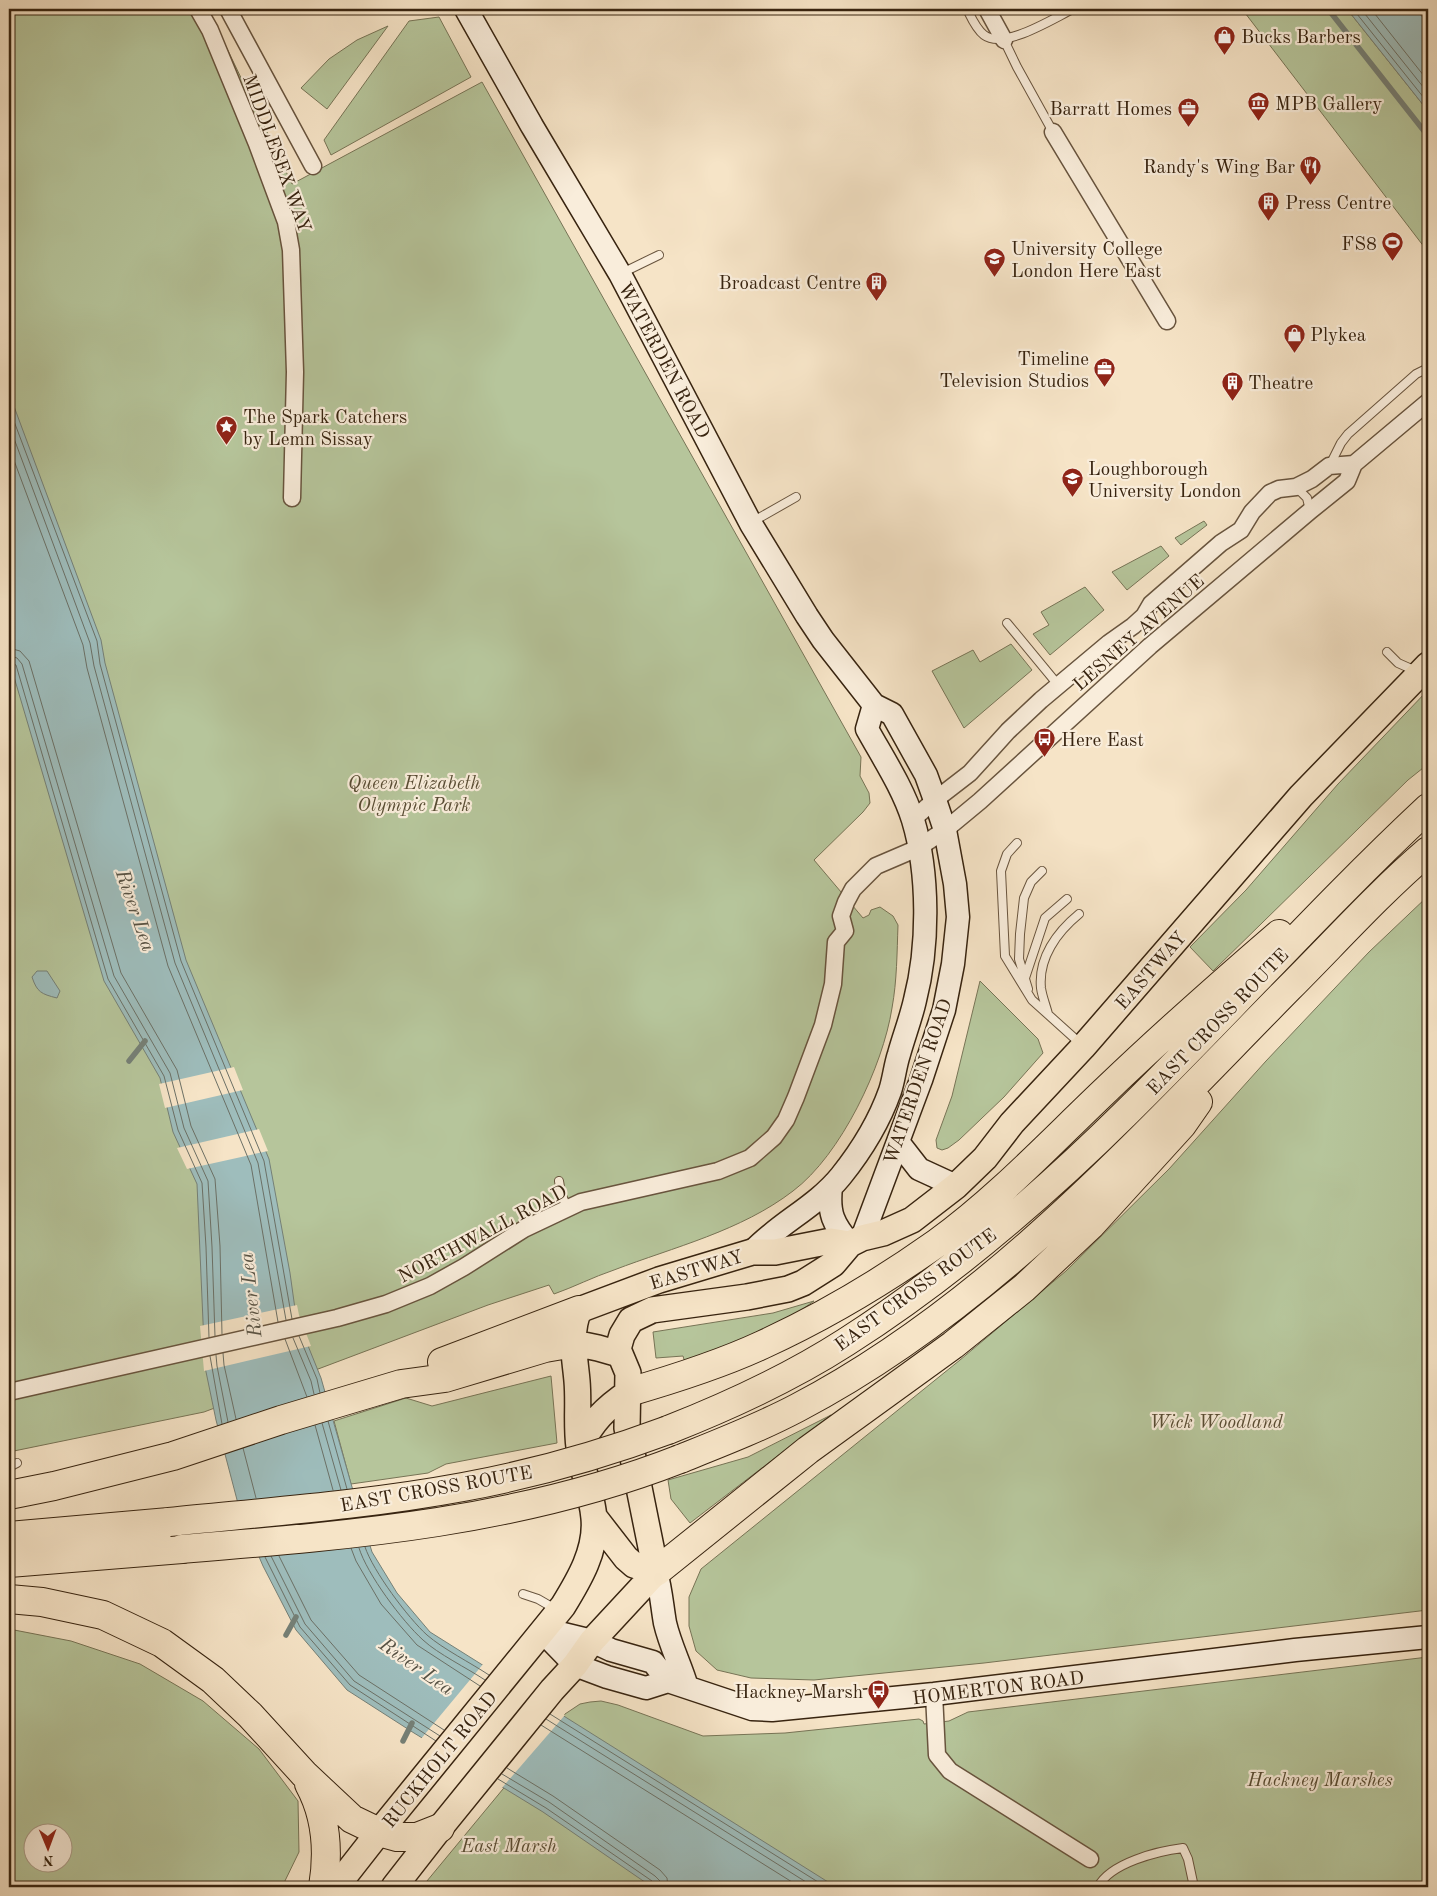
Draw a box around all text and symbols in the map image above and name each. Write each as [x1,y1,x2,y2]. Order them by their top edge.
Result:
shop icon: Bucks Barbers [1213,24,1237,55]
place label: Bucks Barbers [1241,29,1361,48]
street label: MIDDLESEX WAY [238,72,313,236]
museum icon: MPB Gallery [1247,91,1271,122]
office icon: Barratt Homes [1176,96,1200,127]
place label: MPB Gallery [1275,96,1382,115]
place label: Barratt Homes [1049,101,1172,120]
restaurant icon: Randy's Wing Bar [1299,154,1323,185]
place label: Randy's Wing Bar [1143,159,1295,178]
building icon: Press Centre [1257,190,1281,221]
place label: Press Centre [1285,195,1391,214]
sports icon: FS8 [1381,231,1405,262]
place label: FS8 [1341,236,1377,255]
place label: University College London Here East [1011,241,1162,282]
school or university icon: University College London Here East [983,247,1007,278]
building icon: Broadcast Centre [865,270,889,301]
place label: Broadcast Centre [719,275,861,294]
street label: WATERDEN ROAD [614,280,712,442]
shop icon: Plykea [1282,322,1306,353]
place label: Plykea [1310,327,1367,346]
place label: Timeline Television Studios [939,351,1089,392]
office icon: Timeline Television Studios [1093,357,1117,388]
building icon: Theatre [1220,370,1244,401]
place label: Theatre [1248,375,1313,394]
place label: The Spark Catchers by Lemn Sissay [243,409,407,450]
place icon: The Spark Catchers by Lemn Sissay [215,415,239,446]
place label: Loughborough University London [1088,461,1241,502]
school or university icon: Loughborough University London [1060,467,1084,498]
street label: LESNEY AVENUE [1071,572,1209,696]
bus stop icon: Here East [1033,727,1057,758]
place label: Here East [1061,732,1144,751]
park label: Queen Elizabeth Olympic Park [348,775,481,816]
water label: River Lea [110,866,158,955]
street label: EASTWAY [1113,929,1191,1014]
street label: EAST CROSS ROUTE [1144,946,1293,1099]
street label: WATERDEN ROAD [882,997,957,1167]
street label: NORTHWALL ROAD [396,1183,571,1288]
street label: EAST CROSS ROUTE [832,1226,1001,1356]
street label: EASTWAY [648,1248,746,1295]
water label: River Lea [238,1251,267,1339]
park label: Wick Woodland [1149,1414,1284,1433]
street label: EAST CROSS ROUTE [339,1464,534,1517]
water label: River Lea [374,1634,457,1700]
street label: HOMERTON ROAD [911,1670,1085,1709]
bus stop icon: Hackney Marsh [867,1679,891,1710]
place label: Hackney Marsh [734,1684,863,1703]
street label: RUCKHOLT ROAD [380,1689,502,1832]
park label: Hackney Marshes [1246,1772,1393,1791]
north arrow [22,1824,72,1874]
park label: East Marsh [460,1838,557,1857]
text: N [42,1853,54,1867]

